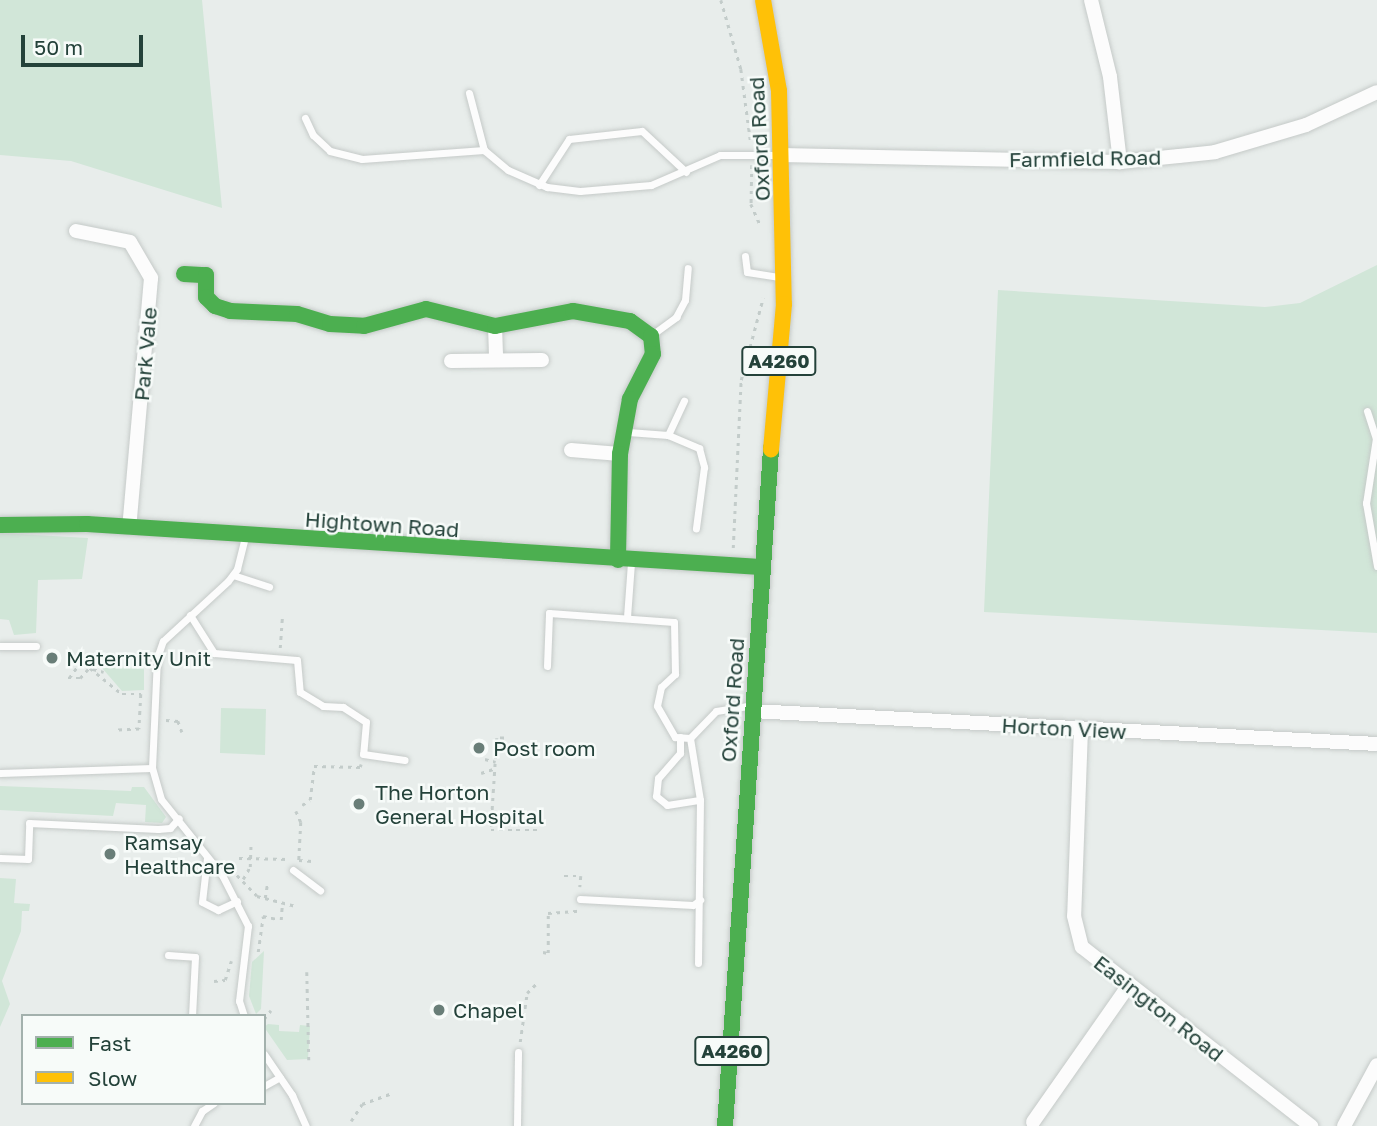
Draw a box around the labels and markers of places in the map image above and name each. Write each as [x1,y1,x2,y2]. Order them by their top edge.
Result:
place label: Maternity Unit [66,645,211,671]
marker: Maternity Unit [44,650,60,666]
place label: Post room [493,735,596,761]
marker: Post room [471,740,487,756]
place label: The Horton General Hospital [375,779,544,829]
marker: The Horton General Hospital [349,794,369,814]
place label: Ramsay Healthcare [124,829,235,879]
marker: Ramsay Healthcare [102,846,118,862]
place label: Chapel [453,997,524,1023]
marker: Chapel [431,1002,447,1018]

